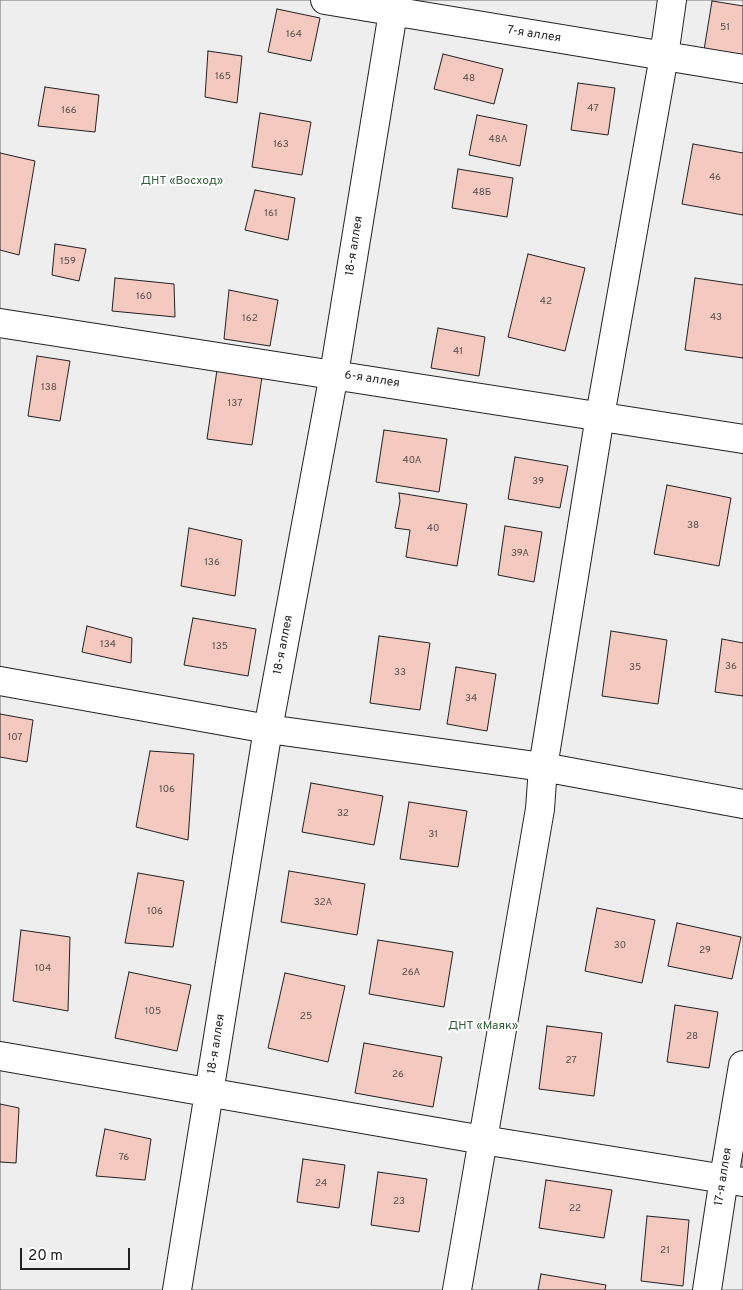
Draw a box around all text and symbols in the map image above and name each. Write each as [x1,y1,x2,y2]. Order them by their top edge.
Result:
house number: 51 [720,22,730,34]
street label: 7-я аллея [506,24,562,46]
house number: 164 [286,29,302,41]
house number: 165 [215,71,231,83]
house number: 48 [463,73,475,85]
house number: 47 [587,103,599,115]
house number: 166 [61,105,77,117]
house number: 48А [488,134,508,146]
house number: 163 [273,139,289,151]
house number: 46 [709,172,721,184]
park label: ДНТ «Восход» [141,175,223,189]
house number: 48Б [473,187,491,199]
house number: 161 [264,208,278,220]
street label: 18-я аллея [343,215,367,277]
house number: 159 [60,256,76,268]
house number: 160 [136,291,152,303]
house number: 42 [540,296,552,308]
house number: 43 [710,312,722,324]
house number: 162 [242,313,258,325]
house number: 41 [453,346,463,358]
street label: 6-я аллея [343,369,401,391]
house number: 138 [41,382,57,394]
house number: 137 [228,398,242,410]
house number: 40А [402,455,422,467]
house number: 39 [532,476,544,488]
house number: 38 [687,520,699,532]
house number: 40 [427,523,439,535]
house number: 39А [511,548,529,560]
house number: 136 [204,557,220,569]
street label: 18-я аллея [271,614,297,676]
house number: 134 [100,639,116,651]
house number: 135 [212,641,228,653]
house number: 36 [725,661,737,673]
house number: 35 [629,662,641,674]
house number: 33 [394,667,406,679]
house number: 34 [465,693,477,705]
house number: 107 [7,732,23,744]
house number: 106 [159,784,175,796]
house number: 32 [337,808,349,820]
house number: 31 [428,829,438,841]
house number: 32А [314,897,332,909]
house number: 106 [147,906,163,918]
house number: 30 [614,940,626,952]
house number: 29 [699,945,711,957]
house number: 104 [35,963,51,975]
house number: 26А [402,967,420,979]
house number: 105 [145,1006,161,1018]
house number: 25 [300,1011,312,1023]
street label: 18-я аллея [205,1013,229,1075]
park label: ДНТ «Маяк» [448,1020,518,1034]
house number: 28 [686,1031,698,1043]
house number: 27 [565,1055,577,1067]
house number: 26 [392,1069,404,1081]
street label: 17-я аллея [712,1147,736,1207]
house number: 76 [119,1152,129,1164]
house number: 24 [315,1178,327,1190]
house number: 23 [393,1196,405,1208]
house number: 22 [569,1203,581,1215]
scale bar [22,1238,132,1270]
house number: 21 [660,1245,670,1257]
text: 20 m [28,1247,63,1266]

